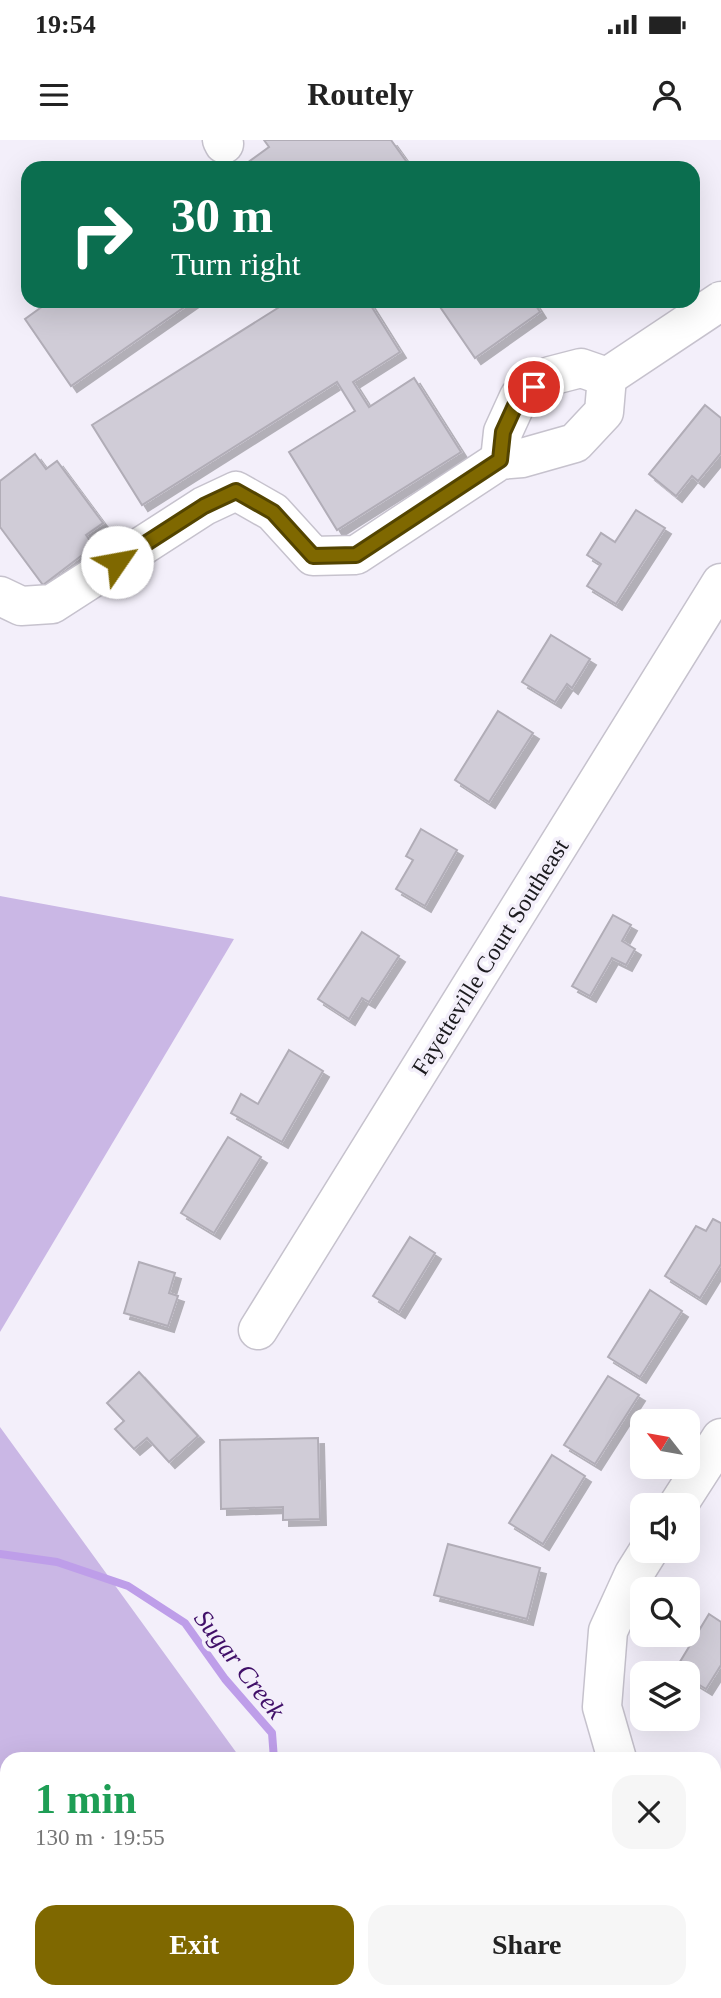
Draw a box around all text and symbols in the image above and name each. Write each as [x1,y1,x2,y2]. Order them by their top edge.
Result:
text: 19:54 [35,10,96,39]
icon: menu [35,76,73,114]
text: Routely [307,76,414,112]
icon: person [648,76,686,114]
text: 30 m [171,188,273,243]
icon: right [56,189,147,280]
text: Turn right [171,246,301,282]
pin [504,357,564,417]
icon: arrive [515,368,553,406]
position arrow [80,525,154,599]
street label: Fayetteville Court Southeast [407,834,574,1080]
north arrow [630,1409,700,1479]
map controls [630,1409,700,1731]
button: sound [630,1493,700,1563]
button: search [630,1577,700,1647]
water label: Sugar Creek [188,1604,291,1725]
button: layers [630,1661,700,1731]
button: close [612,1775,686,1849]
text: 1 min [35,1776,137,1822]
text: 130 m · 19:55 [35,1825,165,1850]
button: Exit [35,1905,354,1985]
button: Share [368,1905,686,1985]

